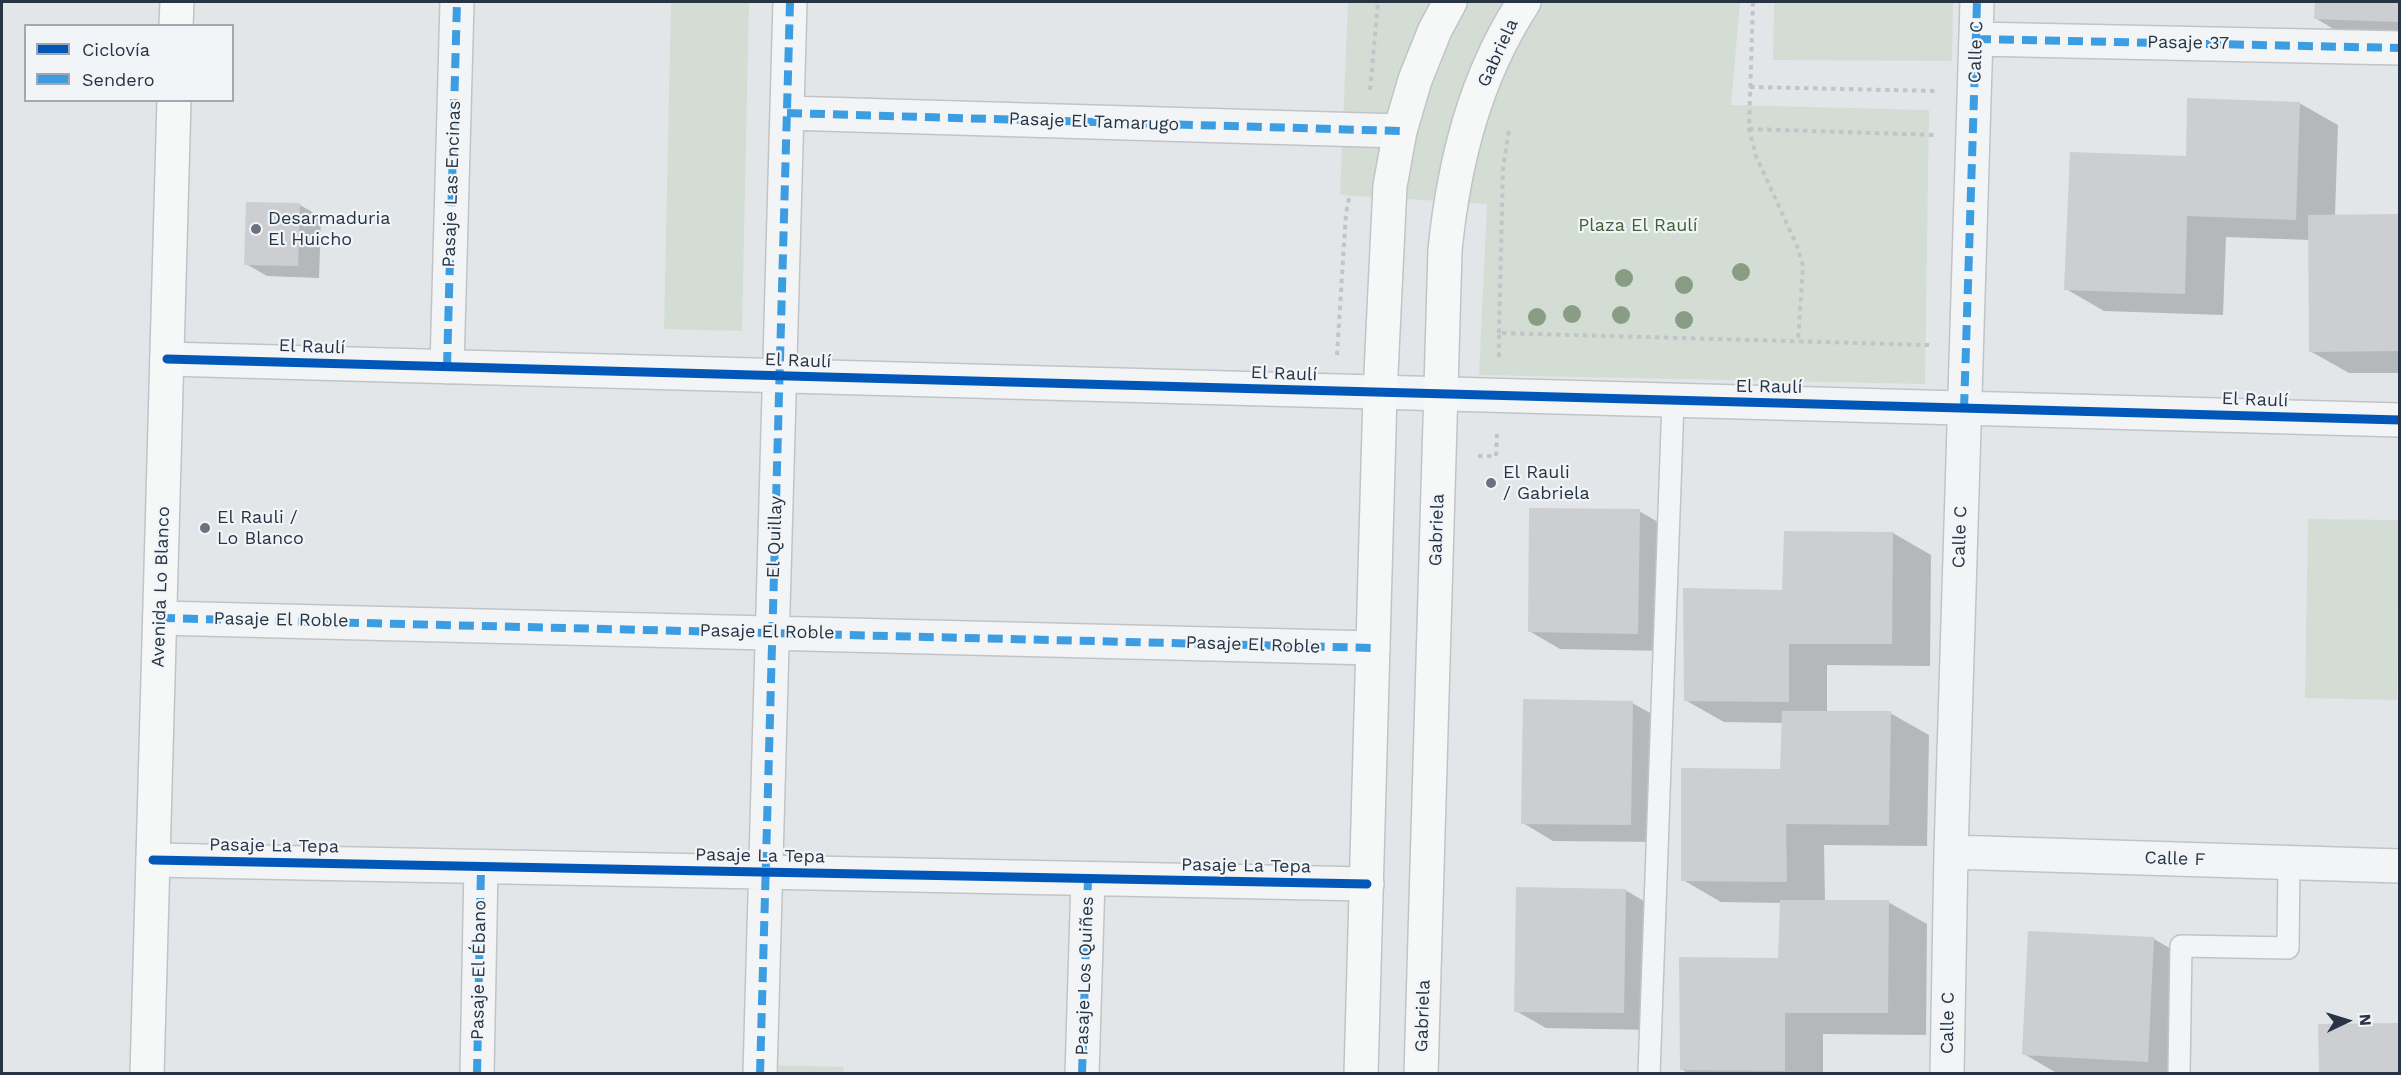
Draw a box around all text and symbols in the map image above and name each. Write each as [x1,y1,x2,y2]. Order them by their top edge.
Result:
street label: Gabriela [1473,15,1523,91]
street label: Calle C [1964,20,1988,84]
legend [24,24,234,102]
street label: Pasaje 37 [2147,31,2229,55]
text: Ciclovía [82,39,150,60]
text: Sendero [82,69,155,90]
street label: Pasaje Las Encinas [438,100,466,268]
street label: Pasaje El Tamarugo [1008,108,1180,136]
place label: Desarmaduria El Huicho [268,208,390,250]
park label: Plaza El Raulí [1578,215,1698,237]
marker: Desarmaduria El Huicho [249,222,263,236]
street label: El Raulí [278,335,346,359]
street label: El Raulí [764,349,832,373]
street label: El Raulí [1250,362,1318,386]
street label: El Raulí [1735,376,1803,398]
street label: El Raulí [2221,388,2289,412]
place label: El Rauli / Gabriela [1503,462,1590,504]
marker: El Rauli / Gabriela [1484,476,1498,490]
street label: Gabriela [1425,493,1449,567]
street label: El Quillay [763,495,787,579]
street label: Calle C [1948,505,1972,569]
street label: Avenida Lo Blanco [147,506,175,668]
place label: El Rauli / Lo Blanco [217,507,304,550]
marker: El Rauli / Lo Blanco [198,521,212,535]
street label: Pasaje El Roble [213,608,349,632]
street label: Pasaje El Roble [699,620,835,644]
street label: Pasaje El Roble [1185,632,1321,658]
street label: Pasaje La Tepa [209,834,339,858]
street label: Pasaje La Tepa [695,844,825,868]
street label: Calle F [2144,847,2206,871]
street label: Pasaje La Tepa [1181,854,1311,878]
street label: Pasaje Los Quiñes [1071,896,1099,1056]
street label: Pasaje El Ébano [467,900,491,1040]
street label: Gabriela [1411,979,1435,1053]
north arrow [2317,991,2377,1051]
street label: Calle C [1937,992,1959,1054]
text: N [2356,1013,2375,1026]

